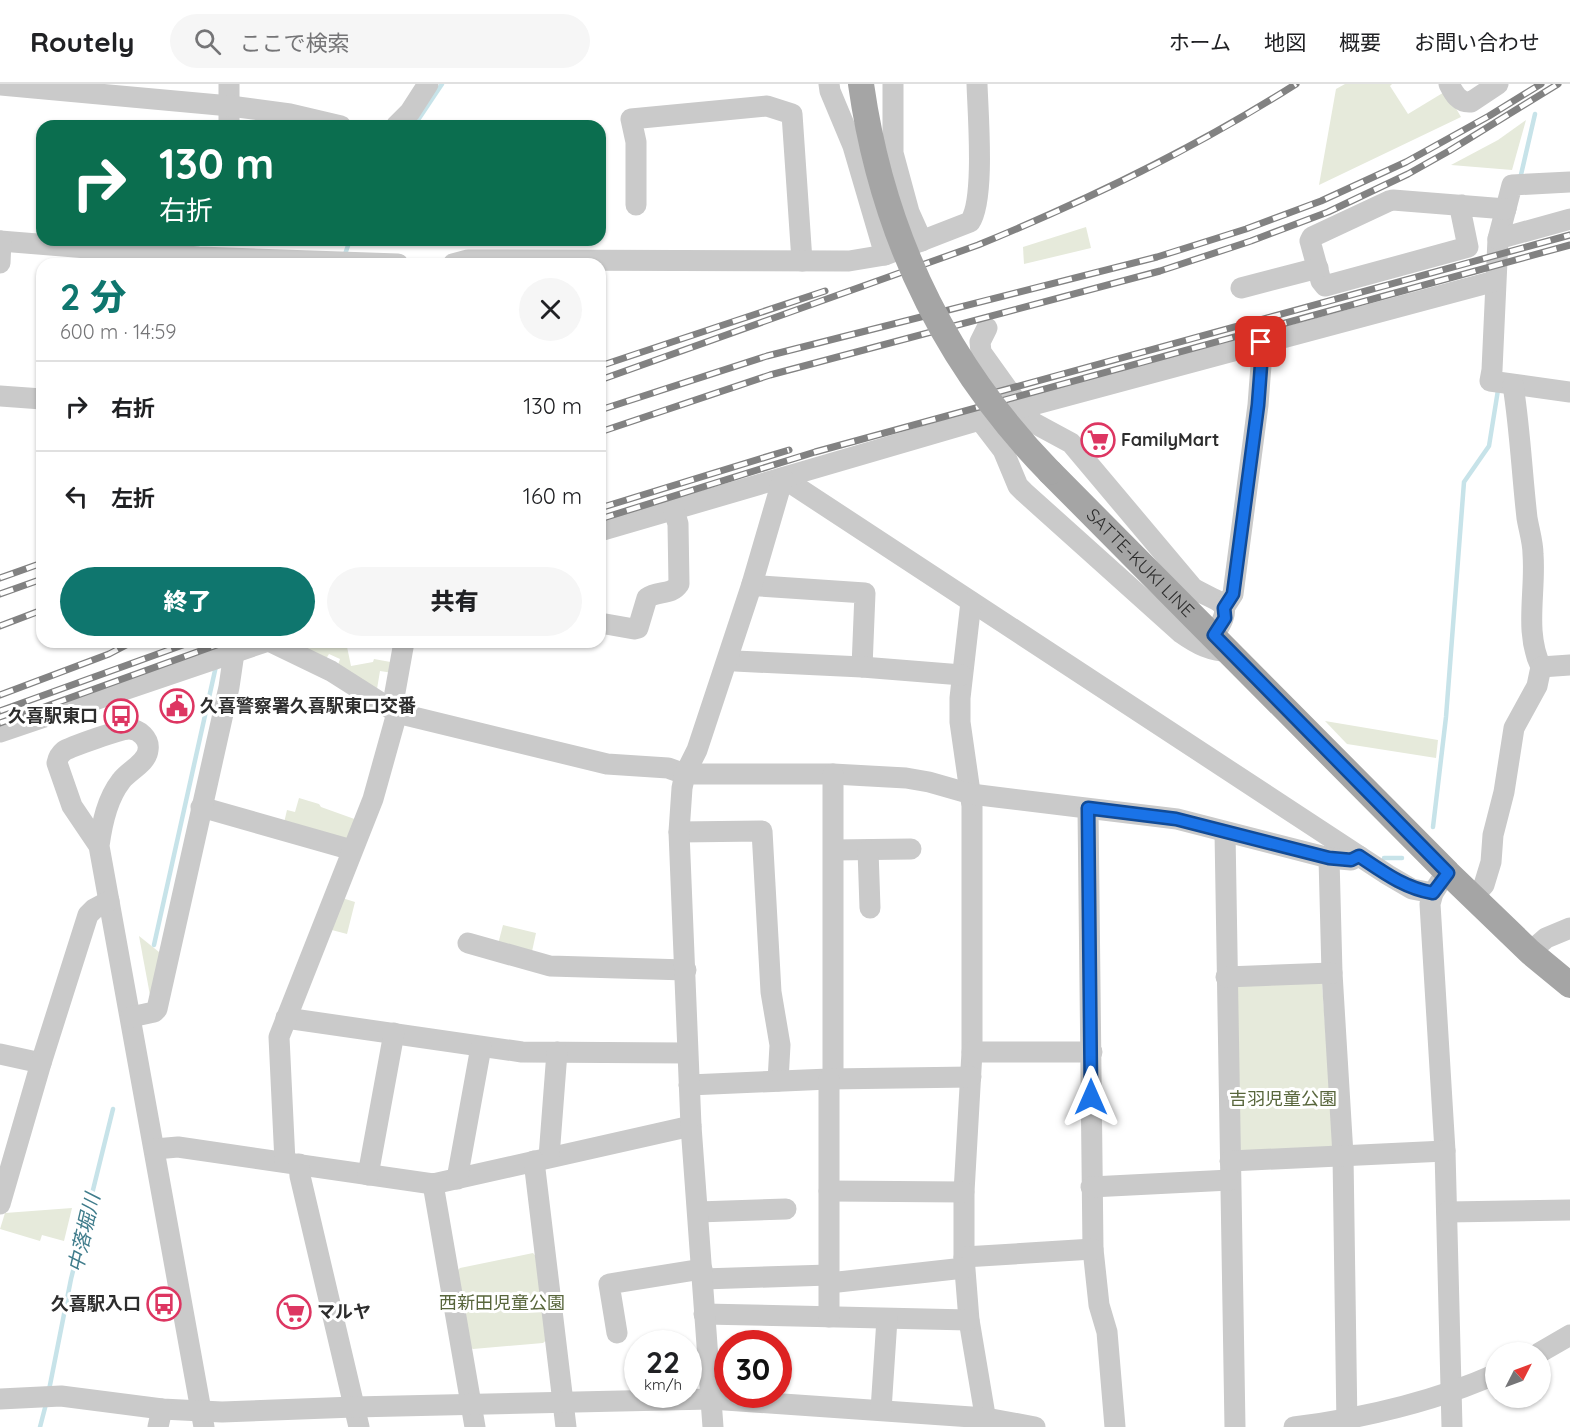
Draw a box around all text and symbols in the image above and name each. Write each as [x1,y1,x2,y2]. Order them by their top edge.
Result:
search box [170,14,590,68]
text: Routely [30,24,134,59]
icon: search [191,25,224,58]
text: ここで検索 [239,29,349,57]
text: ホーム [1169,29,1231,55]
text: 地図 [1264,29,1306,55]
text: 概要 [1339,29,1381,55]
text: お問い合わせ [1414,29,1540,55]
text: 130 m [159,137,274,190]
icon: right [60,144,138,222]
text: 右折 [159,193,213,227]
text: 2 分 [60,274,127,319]
button: close [519,278,582,341]
pin [1235,316,1286,367]
text: 600 m · 14:59 [60,319,177,344]
icon: arrive [1244,325,1277,358]
icon: right [60,390,93,423]
text: 130 m [523,392,582,420]
text: 右折 [111,394,155,422]
supermarket icon: FamilyMart [1080,422,1116,458]
place label: FamilyMart [1121,428,1219,451]
icon: left [60,480,93,513]
text: 160 m [523,482,582,510]
text: 左折 [111,484,155,512]
street label: SATTE-KUKI LINE [1082,503,1199,622]
button: 終了 [60,567,315,636]
button: 共有 [327,567,582,636]
public building icon: 久喜警察署久喜駅東口交番 [159,688,195,724]
place label: 久喜警察署久喜駅東口交番 [200,694,416,717]
bus stop icon: 久喜駅東口 [103,698,139,734]
place label: 久喜駅東口 [8,704,98,727]
position arrow [1059,1065,1123,1129]
park label: 吉羽児童公園 [1229,1087,1337,1110]
water label: 中落堀川 [62,1189,105,1275]
bus stop icon: 久喜駅入口 [146,1286,182,1322]
park label: 西新田児童公園 [439,1291,565,1314]
place label: 久喜駅入口 [51,1292,141,1315]
supermarket icon: マルヤ [276,1294,312,1330]
place label: マルヤ [317,1300,371,1323]
speed limit sign: 30 [714,1330,792,1408]
north arrow [1485,1342,1551,1408]
map controls [1485,1342,1551,1408]
text: 22 [646,1343,680,1381]
text: km/h [644,1375,682,1394]

